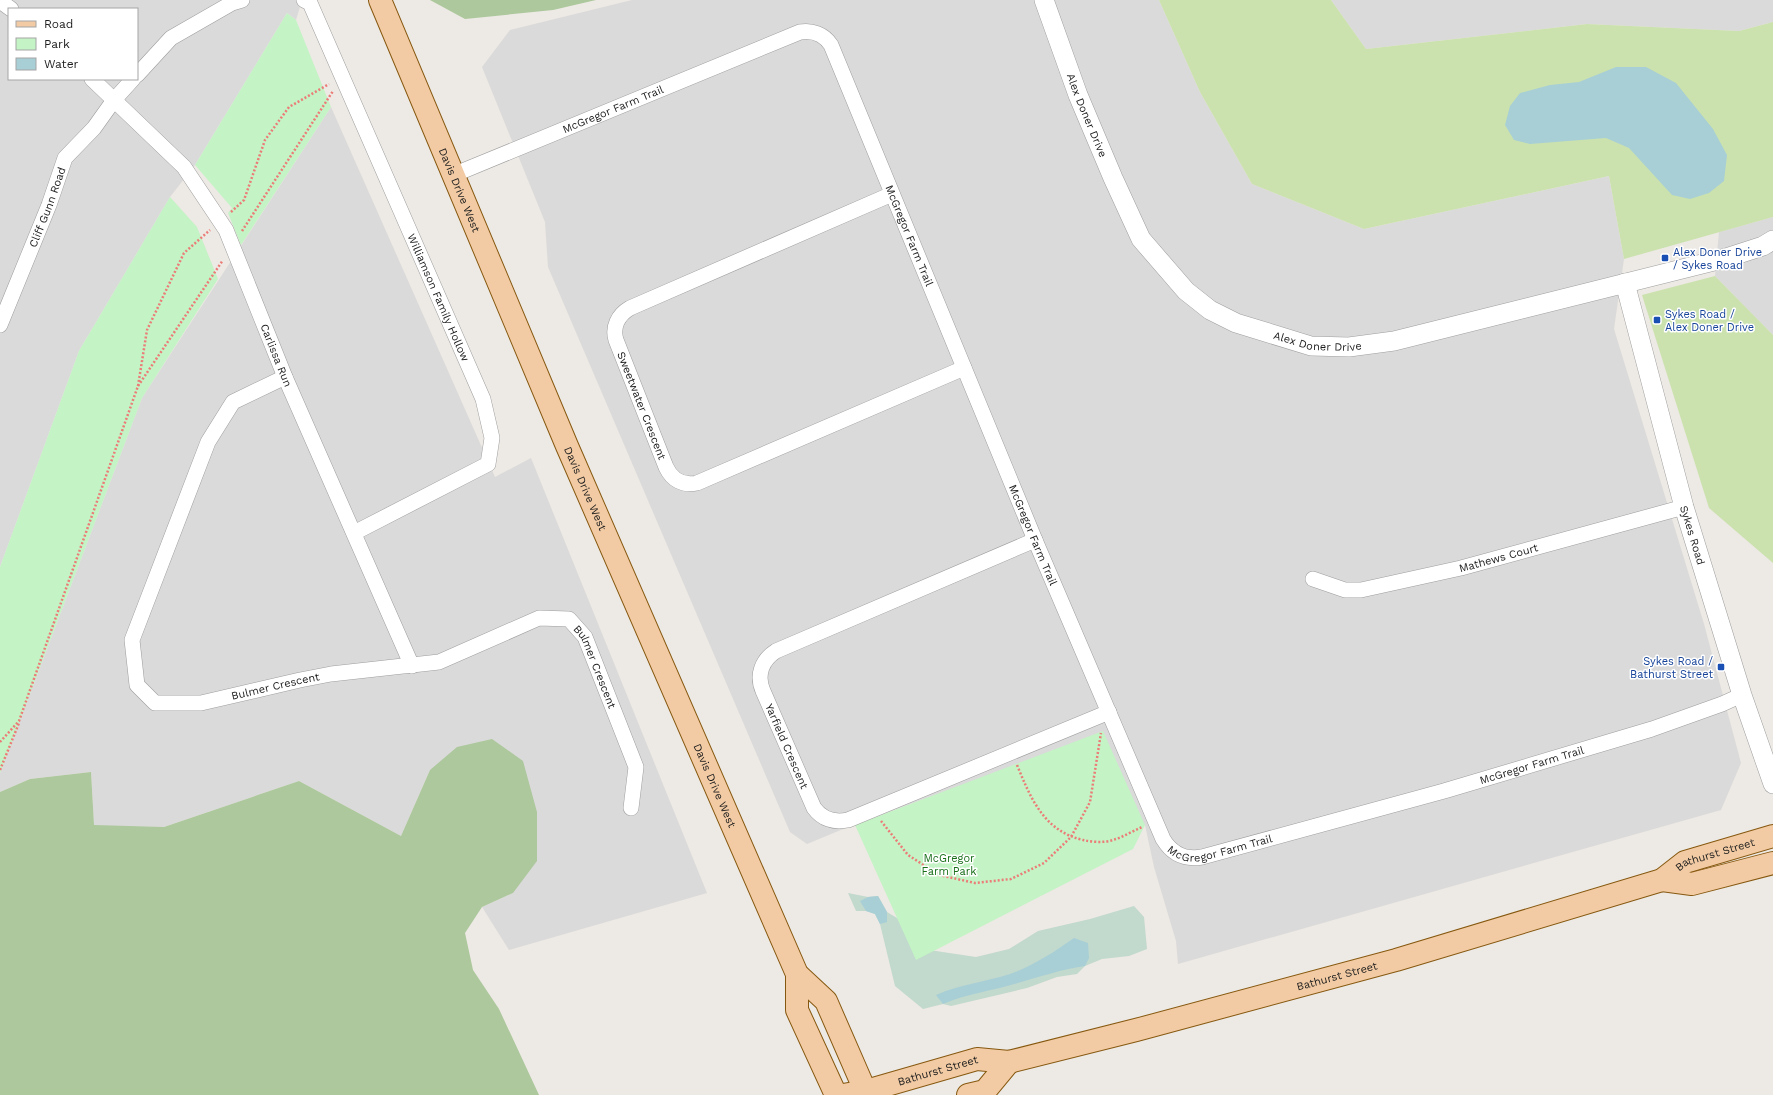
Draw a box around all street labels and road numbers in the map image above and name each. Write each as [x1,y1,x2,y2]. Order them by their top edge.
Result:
street label: Alex Doner Drive [1064,72,1109,159]
street label: McGregor Farm Trail [561,83,666,136]
street label: Davis Drive West [436,146,483,235]
street label: Cliff Gunn Road [26,165,68,249]
street label: McGregor Farm Trail [882,183,936,289]
street label: Williamson Family Hollow [405,232,472,363]
street label: Carlissa Run [257,322,295,389]
street label: Alex Doner Drive [1272,329,1362,354]
street label: Sweetwater Crescent [614,350,669,462]
street label: Davis Drive West [561,445,609,533]
street label: McGregor Farm Trail [1006,483,1060,588]
street label: Sykes Road [1677,504,1707,566]
street label: Mathews Court [1458,541,1540,575]
street label: Bulmer Crescent [570,623,619,711]
street label: Bulmer Crescent [230,670,321,703]
street label: Yarfield Crescent [762,702,811,791]
street label: Davis Drive West [690,742,739,830]
street label: McGregor Farm Trail [1478,743,1586,787]
street label: McGregor Farm Trail [1165,832,1274,865]
street label: Bathurst Street [1673,836,1757,874]
street label: Bathurst Street [1295,959,1379,993]
street label: Bathurst Street [896,1053,980,1089]

